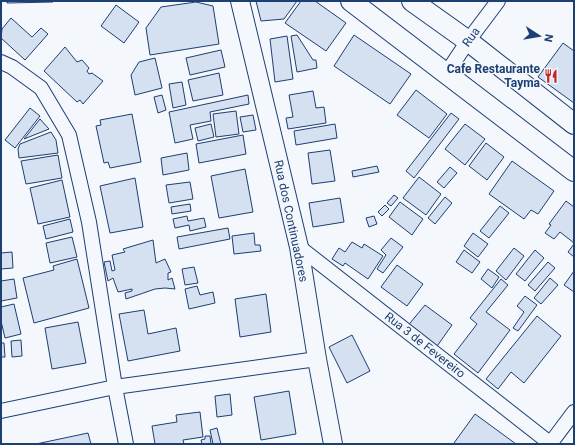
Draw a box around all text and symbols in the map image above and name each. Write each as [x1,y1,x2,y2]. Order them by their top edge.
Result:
north arrow [519,16,559,56]
street label: Rua [459,25,483,49]
text: N [541,33,555,43]
place label: Cafe Restaurante Tayma [447,62,541,90]
restaurant icon: Cafe Restaurante Tayma [543,68,559,84]
street label: Rua dos Continuadores [271,159,311,283]
street label: Rua 3 de Fevereiro [382,309,468,381]

